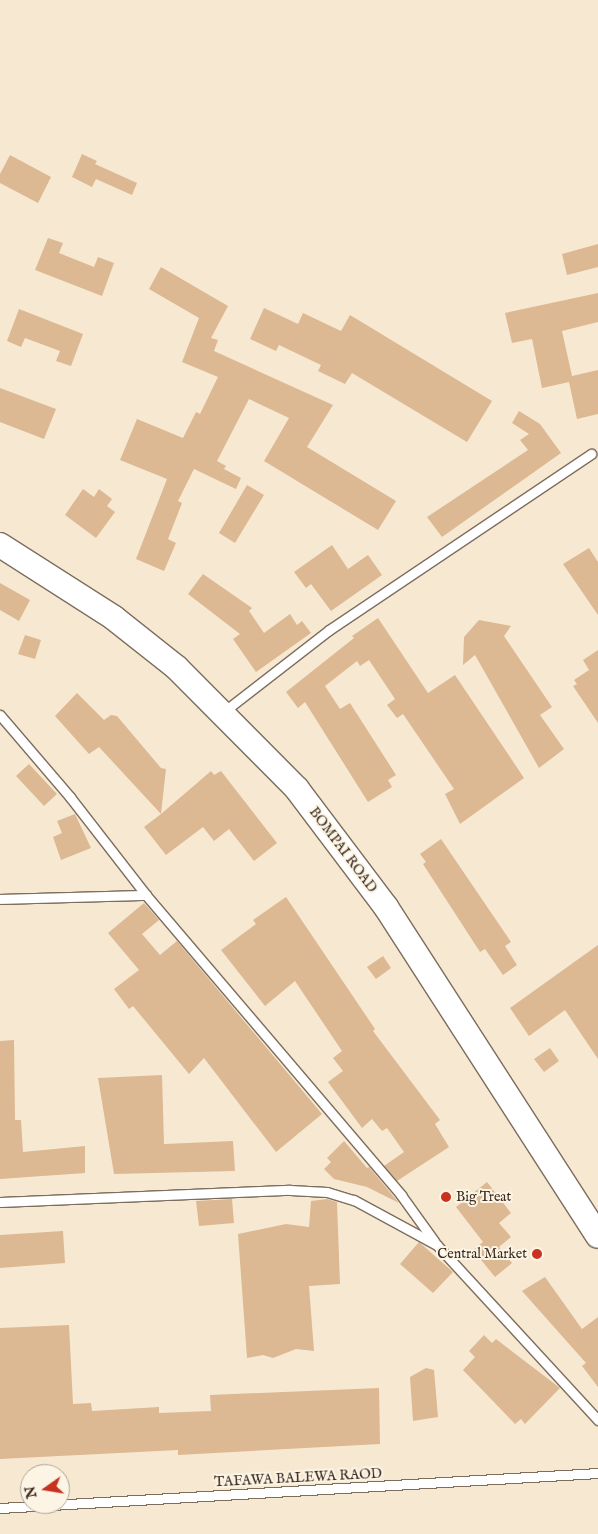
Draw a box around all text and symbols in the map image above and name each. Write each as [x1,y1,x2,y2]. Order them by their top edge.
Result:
street label: BOMPAI ROAD [305,804,381,896]
place label: Big Treat [456,1189,511,1205]
marker: Big Treat [440,1191,452,1203]
place label: Central Market [437,1246,527,1262]
marker: Central Market [531,1248,543,1260]
north arrow [20,1464,70,1514]
street label: TAFAWA BALEWA RAOD [214,1465,382,1491]
text: N [21,1484,41,1500]

